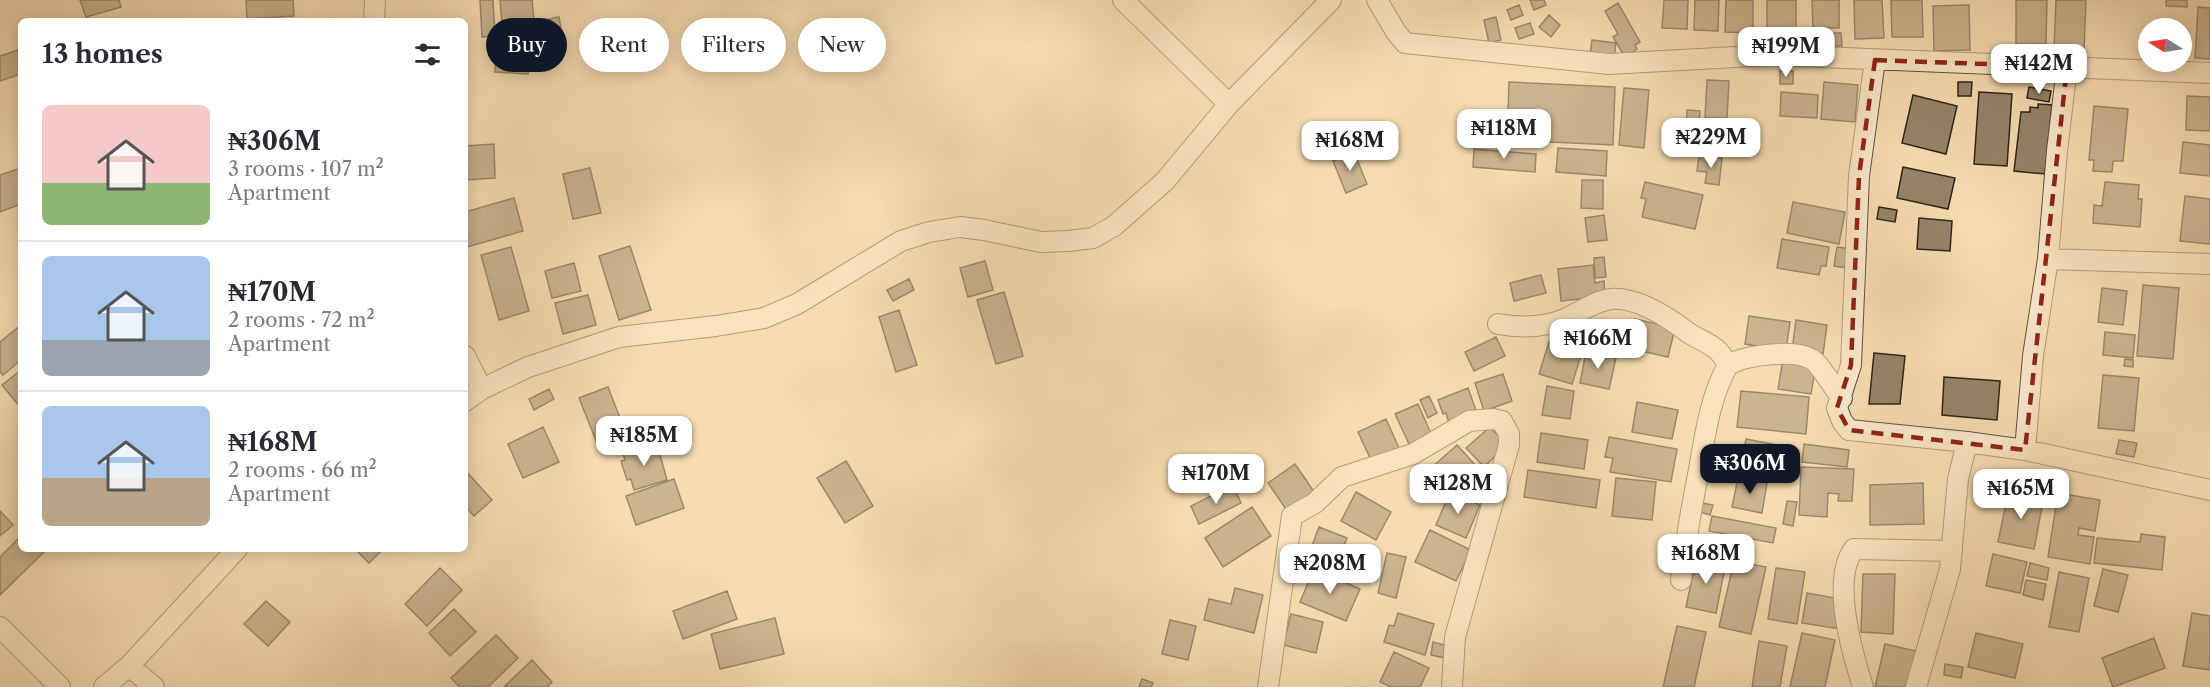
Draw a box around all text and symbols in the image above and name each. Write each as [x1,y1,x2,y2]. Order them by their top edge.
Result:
chip: Buy [486,18,567,72]
chip: Rent [579,18,669,72]
chip: Filters [681,18,786,72]
chip: New [798,18,886,72]
north arrow [2138,18,2192,72]
map controls [2138,18,2192,72]
pin: ₦199M [1744,27,1828,78]
text: ₦199M [1752,34,1820,58]
text: 13 homes [42,38,163,70]
icon: filters [411,38,444,71]
pin: ₦142M [1997,44,2081,95]
text: ₦142M [2005,51,2073,75]
pin: ₦118M [1462,109,1546,160]
text: ₦118M [1471,116,1537,140]
pin: ₦229M [1669,118,1753,169]
pin: ₦168M [1308,121,1392,172]
text: ₦306M [228,125,321,157]
text: ₦229M [1675,125,1747,149]
text: ₦168M [1316,128,1384,152]
icon: home [90,129,162,201]
text: 3 rooms · 107 m² [228,157,384,181]
text: Apartment [228,181,331,205]
text: ₦170M [228,276,316,308]
icon: home [90,280,162,352]
text: 2 rooms · 72 m² [228,308,375,332]
pin: ₦166M [1556,319,1640,370]
text: ₦166M [1564,326,1632,350]
text: Apartment [228,332,331,356]
pin: ₦185M [602,416,686,467]
text: ₦185M [610,423,678,447]
text: ₦168M [228,426,318,458]
icon: home [90,430,162,502]
pin: ₦306M [1708,444,1792,495]
text: ₦306M [1714,451,1786,475]
pin: ₦170M [1174,454,1258,505]
text: 2 rooms · 66 m² [228,458,377,482]
text: ₦170M [1182,461,1250,485]
pin: ₦128M [1416,464,1500,515]
pin: ₦165M [1979,469,2063,520]
text: ₦128M [1424,471,1492,495]
text: ₦165M [1987,476,2055,500]
text: Apartment [228,482,331,506]
pin: ₦168M [1664,534,1748,585]
text: ₦168M [1672,541,1740,565]
pin: ₦208M [1288,544,1372,595]
text: ₦208M [1294,551,1366,575]

